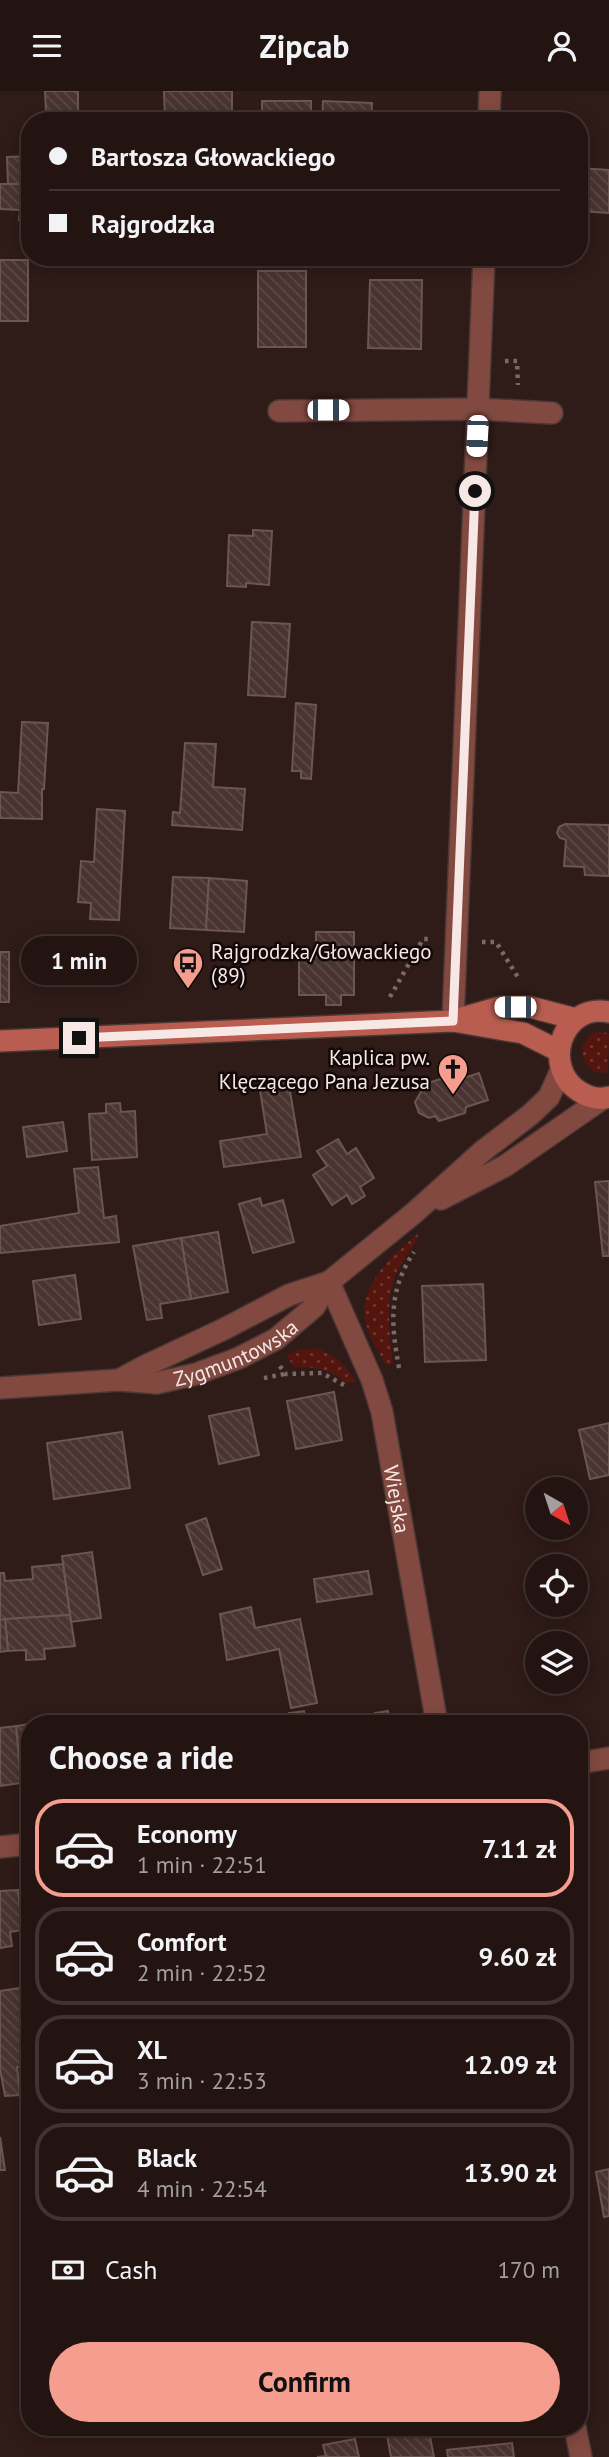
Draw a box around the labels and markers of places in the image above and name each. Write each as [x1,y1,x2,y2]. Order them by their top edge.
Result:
place label: Rajgrodzka/Głowackiego (89) [211,938,432,989]
bus stop icon: Rajgrodzka/Głowackiego (89) [171,946,205,990]
place label: Kaplica pw. Klęczącego Pana Jezusa [219,1044,430,1095]
church icon: Kaplica pw. Klęczącego Pana Jezusa [436,1052,470,1096]

